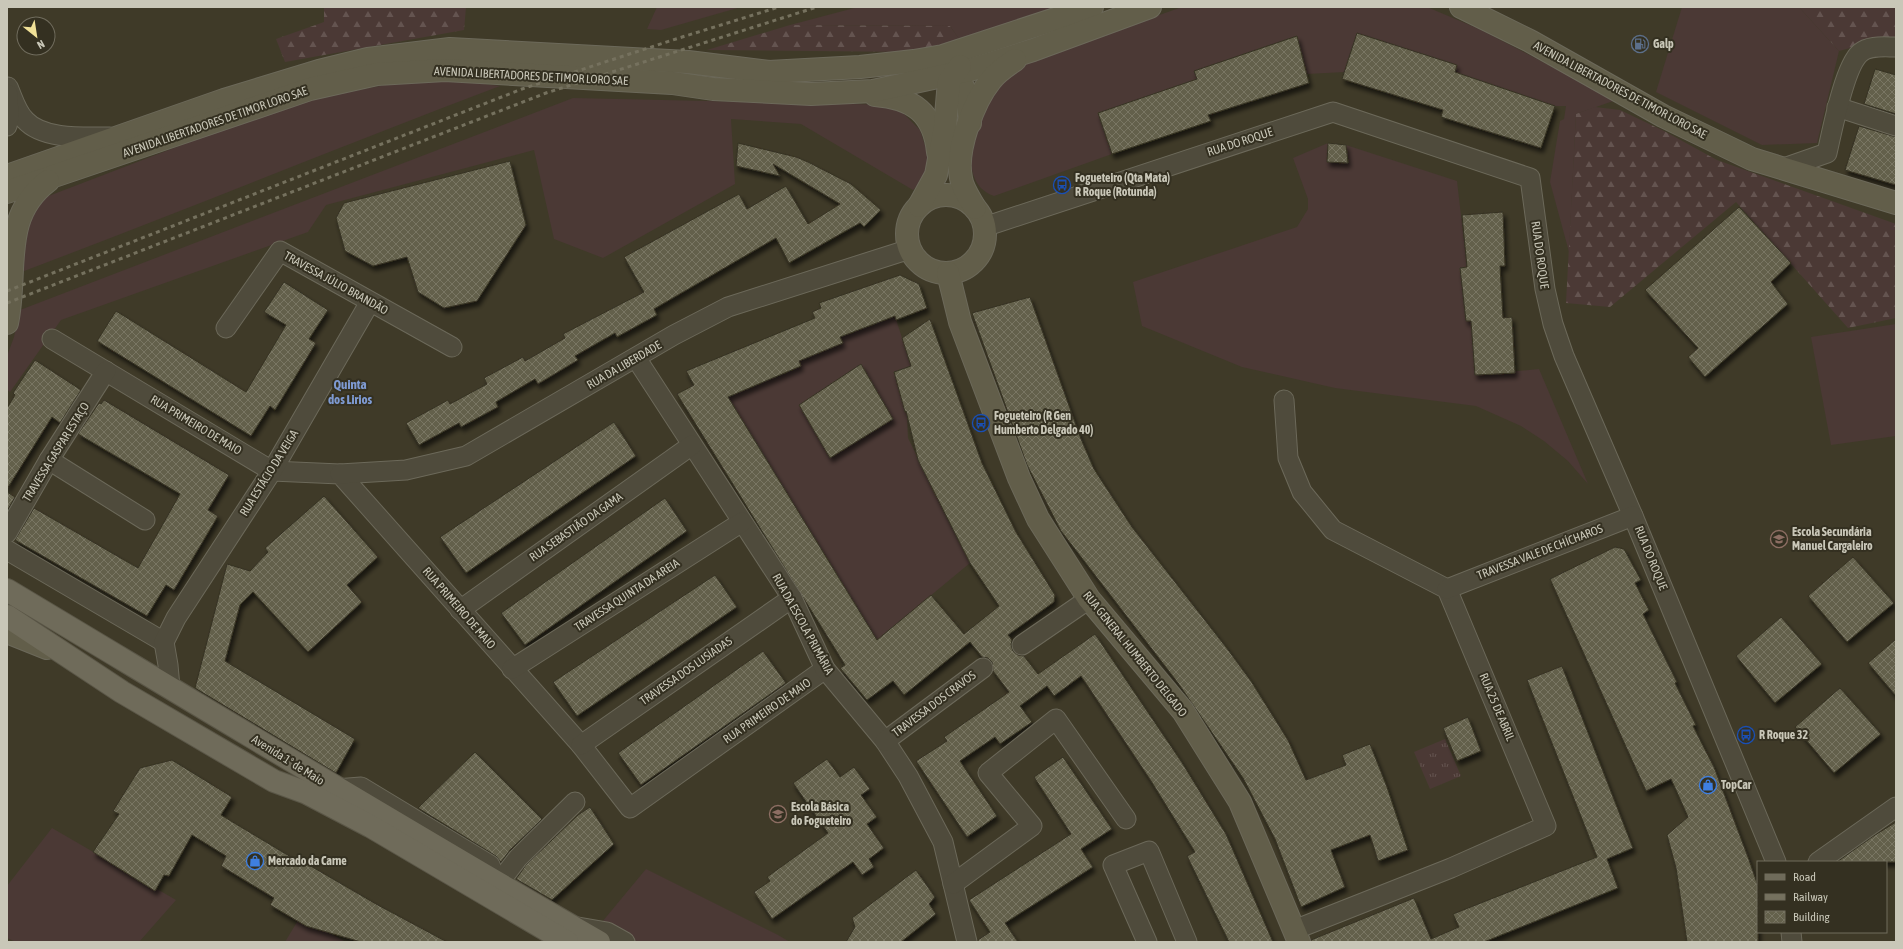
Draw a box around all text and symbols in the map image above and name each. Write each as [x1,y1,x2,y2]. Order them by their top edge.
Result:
north arrow [16,16,56,56]
fuel station icon: Galp [1630,34,1650,54]
place label: Galp [1653,37,1674,51]
text: N [35,38,47,51]
street label: AVENIDA LIBERTADORES DE TIMOR LORO SAE [1531,38,1709,142]
street label: AVENIDA LIBERTADORES DE TIMOR LORO SAE [434,64,628,88]
street label: AVENIDA LIBERTADORES DE TIMOR LORO SAE [121,84,309,160]
street label: RUA DO ROQUE [1205,125,1275,159]
place label: Fogueteiro (Qta Mata) R Roque (Rotunda) [1075,171,1170,199]
bus stop icon: Fogueteiro (Qta Mata) R Roque (Rotunda) [1052,175,1072,195]
street label: RUA DO ROQUE [1528,220,1552,290]
street label: TRAVESSA JÚLIO BRANDÃO [281,249,391,317]
street label: RUA DA LIBERDADE [584,338,664,392]
district label: Quinta dos Lirios [328,377,373,407]
street label: RUA PRIMEIRO DE MAIO [148,392,244,458]
street label: TRAVESSA GASPAR ESTAÇO [20,400,92,504]
place label: Fogueteiro (R Gen Humberto Delgado 40) [994,409,1094,437]
bus stop icon: Fogueteiro (R Gen Humberto Delgado 40) [971,413,991,433]
street label: RUA ESTÁCIO DA VEIGA [237,427,301,519]
street label: RUA SEBASTIÃO DA GAMA [527,489,625,564]
street label: TRAVESSA VALE DE CHÍCHAROS [1475,522,1605,582]
street label: RUA DO ROQUE [1632,524,1670,592]
place label: Escola Secundária Manuel Cargaleiro [1792,525,1873,553]
school or university icon: Escola Secundária Manuel Cargaleiro [1769,529,1789,549]
street label: TRAVESSA QUINTA DA AREIA [572,556,682,634]
street label: RUA PRIMEIRO DE MAIO [420,564,498,652]
street label: RUA DA ESCOLA PRIMÁRIA [769,571,837,677]
street label: RUA GENERAL HUMBERTO DELGADO [1080,589,1190,719]
street label: TRAVESSA DOS LUSÍADAS [637,634,735,708]
street label: TRAVESSA DOS CRAVOS [890,668,978,740]
street label: RUA 25 DE ABRIL [1476,671,1518,743]
street label: RUA PRIMEIRO DE MAIO [720,676,814,746]
bus stop icon: R Roque 32 [1736,725,1756,745]
place label: R Roque 32 [1759,728,1809,742]
street label: Avenida 1º de Maio [249,732,327,788]
shop icon: TopCar [1698,775,1718,795]
place label: TopCar [1721,778,1752,792]
place label: Escola Básica do Fogueteiro [791,800,852,828]
school or university icon: Escola Básica do Fogueteiro [768,804,788,824]
shop icon: Mercado da Carne [245,851,265,871]
place label: Mercado da Carne [268,854,347,868]
legend [1757,861,1887,933]
text: Road [1793,870,1816,884]
text: Railway [1793,890,1828,904]
text: Building [1793,910,1831,924]

